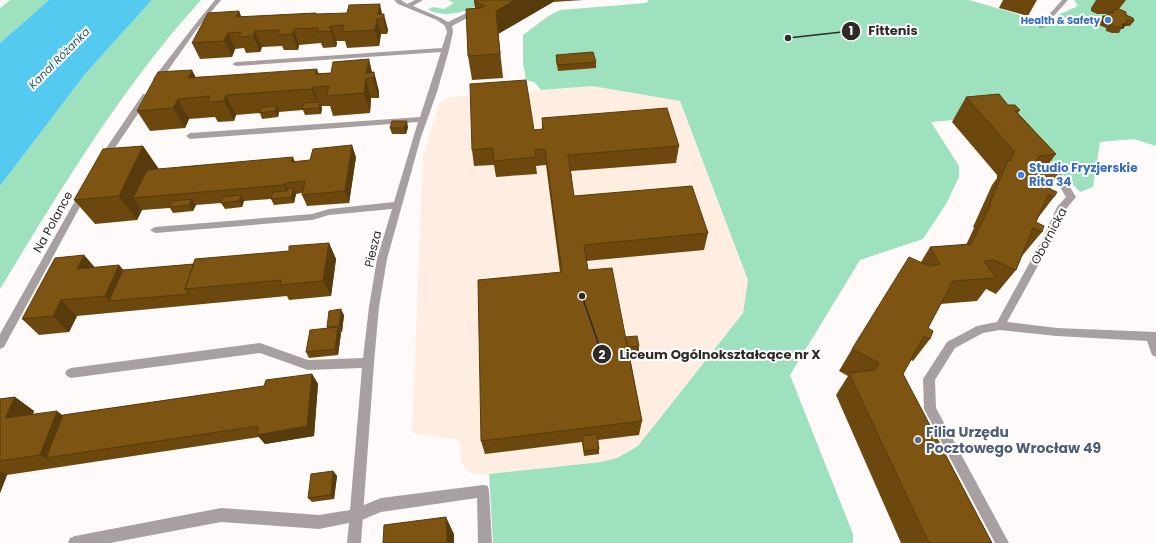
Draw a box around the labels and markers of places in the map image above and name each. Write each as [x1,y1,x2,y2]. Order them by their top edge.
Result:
place label: Health & Safety [1021,13,1101,28]
marker: Health & Safety [1103,15,1113,25]
callout: Fittenis [841,18,926,43]
place label: Studio Fryzjerskie Rita 34 [1029,159,1138,190]
marker: Studio Fryzjerskie Rita 34 [1016,170,1026,180]
callout: Liceum Ogólnokształcące nr X [592,342,829,367]
place label: Filia Urzędu Pocztowego Wrocław 49 [926,422,1101,458]
marker: Filia Urzędu Pocztowego Wrocław 49 [913,435,923,445]

